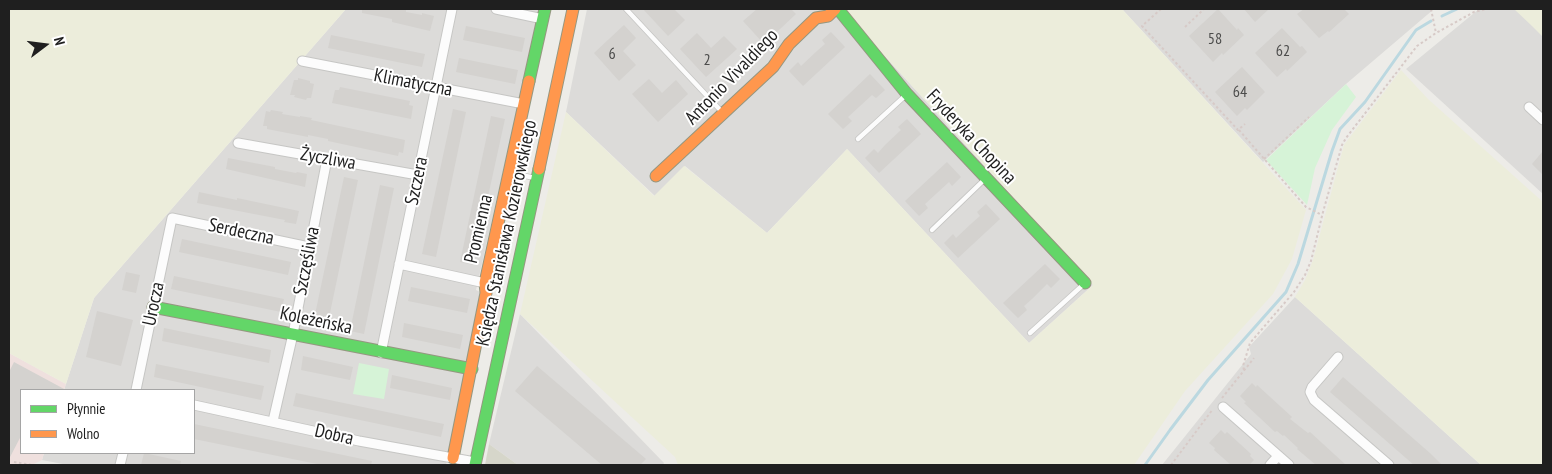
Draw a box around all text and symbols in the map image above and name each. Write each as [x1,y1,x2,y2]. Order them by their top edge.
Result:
north arrow [20,20,70,70]
street label: Antonio Vivaldiego [681,24,783,130]
house number: 58 [1208,29,1222,49]
text: N [50,35,69,47]
house number: 62 [1276,41,1290,61]
house number: 6 [608,44,616,64]
house number: 2 [703,50,711,70]
street label: Klimatyczna [372,64,454,102]
house number: 64 [1233,82,1247,102]
street label: Fryderyka Chopina [921,85,1021,189]
street label: Księdza Stanisława Kozierowskiego [472,118,542,348]
street label: Życzliwa [299,143,357,175]
street label: Szczera [401,155,433,207]
street label: Promienna [460,192,498,266]
street label: Serdeczna [206,214,276,250]
street label: Szczęśliwa [289,225,325,297]
street label: Urocza [138,280,170,328]
street label: Koleżeńska [278,302,354,340]
legend [20,389,195,454]
text: Płynnie [67,399,106,418]
street label: Dobra [312,419,356,451]
text: Wolno [67,424,100,443]

